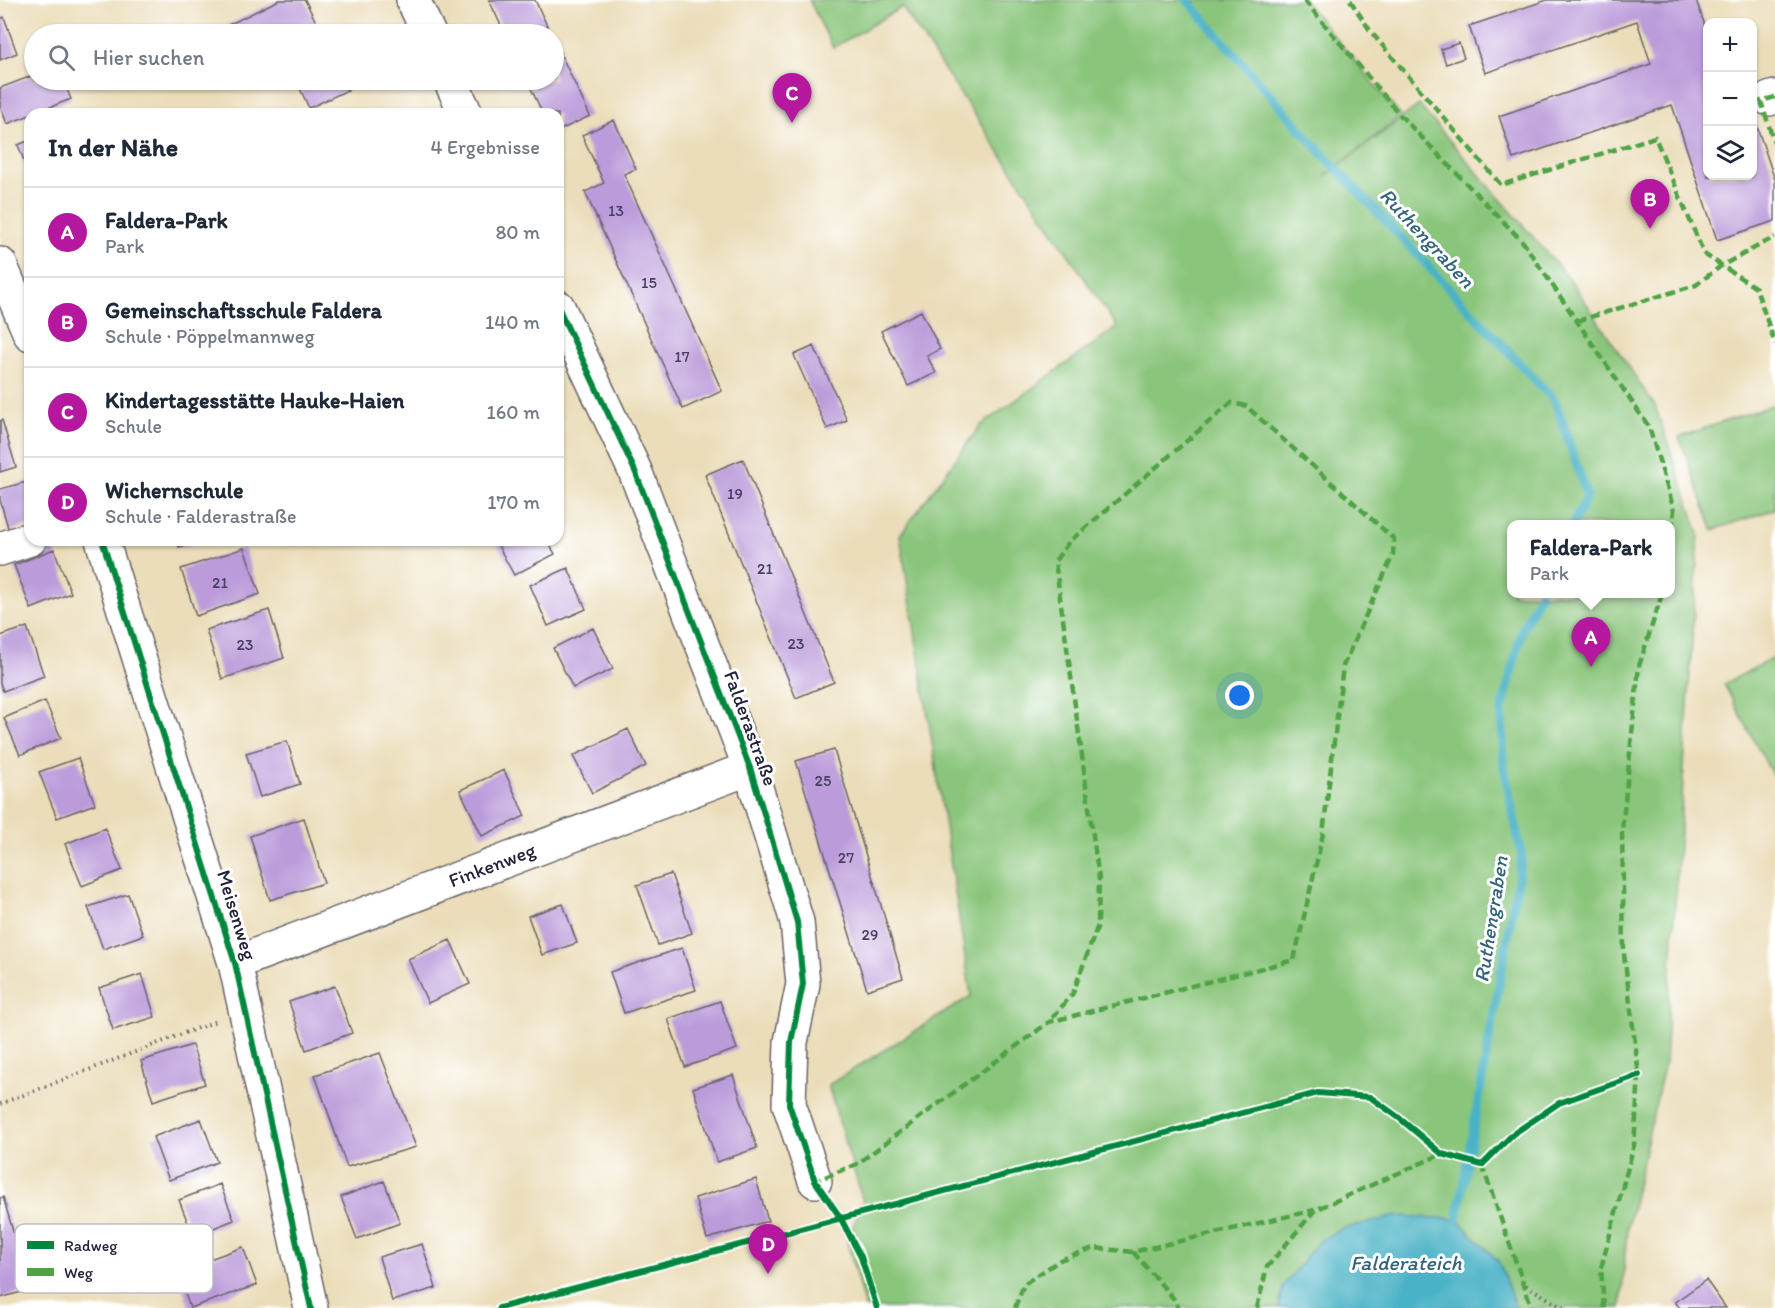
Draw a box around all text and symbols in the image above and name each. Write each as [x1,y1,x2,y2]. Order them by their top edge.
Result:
map controls [1703,18,1757,180]
button: + [1703,18,1757,72]
search box [24,24,564,90]
icon: search [45,41,78,74]
text: Hier suchen [93,44,204,71]
button: − [1703,72,1757,126]
pin: C [772,74,812,123]
button: layers [1703,126,1757,180]
text: In der Nähe [48,131,178,163]
text: 4 Ergebnisse [430,135,540,159]
pin: B [1630,180,1670,229]
water label: Ruthengraben [1375,183,1480,293]
house number: 13 [608,201,624,220]
text: Faldera-Park [105,207,228,234]
text: A [61,220,74,244]
text: 80 m [495,220,540,244]
text: Park [105,234,144,258]
house number: 15 [641,273,657,292]
text: Gemeinschaftsschule Faldera [105,297,382,324]
text: B [61,310,74,334]
text: 140 m [485,310,540,334]
text: Schule · Pöppelmannweg [105,324,315,348]
house number: 17 [674,347,690,366]
text: Kindertagesstätte Hauke-Haien [105,387,405,414]
text: C [61,400,74,424]
text: 160 m [487,400,540,424]
text: Schule [105,414,162,438]
text: Wichernschule [105,477,244,504]
house number: 19 [727,484,743,503]
text: D [61,490,74,514]
text: 170 m [487,490,540,514]
text: Schule · Falderastraße [105,504,297,528]
popup [1507,520,1675,598]
text: Faldera-Park [1530,534,1652,561]
house number: 21 [757,559,773,578]
text: Park [1530,561,1569,585]
house number: 21 [212,573,228,592]
pin: A [1572,618,1610,667]
house number: 23 [787,634,805,653]
house number: 23 [236,635,254,654]
street label: Falderastraße [719,667,783,789]
your location [1225,681,1254,710]
house number: 25 [815,771,831,790]
street label: Finkenweg [445,837,540,893]
house number: 27 [838,848,854,867]
water label: Ruthengraben [1468,854,1513,984]
street label: Meisenweg [212,867,262,964]
house number: 29 [862,925,878,944]
legend [15,1224,213,1293]
pin: D [748,1224,788,1274]
text: Radweg [64,1236,118,1255]
water label: Falderateich [1350,1250,1463,1275]
text: Weg [64,1263,94,1282]

